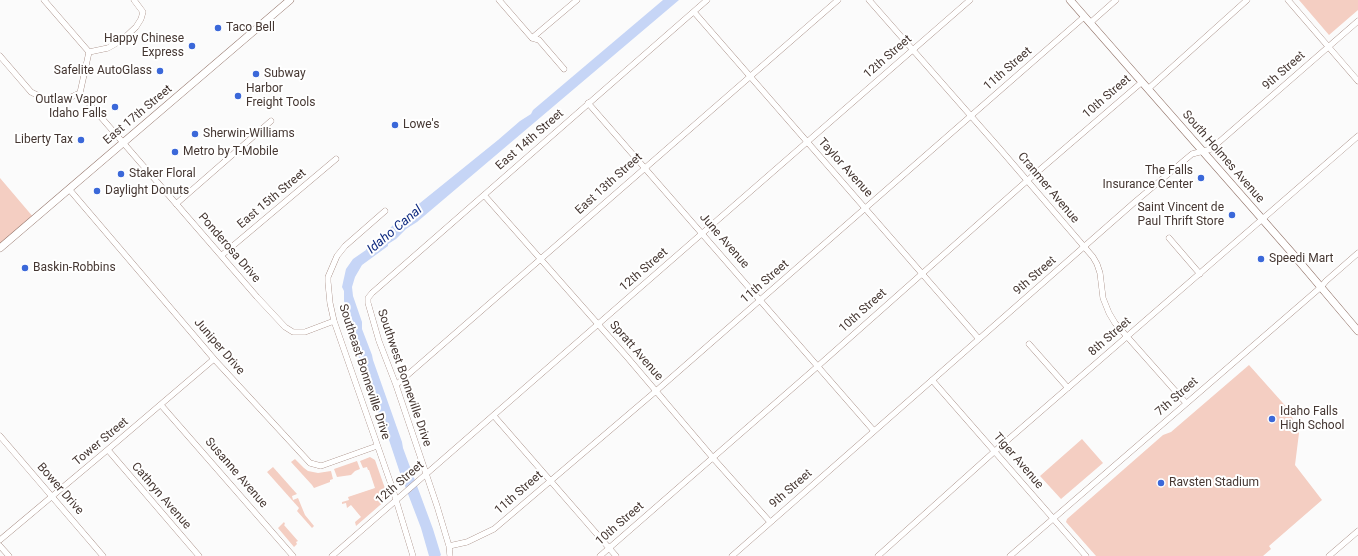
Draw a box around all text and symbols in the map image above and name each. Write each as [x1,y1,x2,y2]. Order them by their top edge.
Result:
place label: Taco Bell [226,21,275,35]
marker: Taco Bell [213,23,223,33]
place label: Happy Chinese Express [104,32,184,60]
street label: 12th Street [861,32,915,82]
marker: Happy Chinese Express [187,41,197,51]
street label: 11th Street [981,44,1035,94]
street label: 9th Street [1260,49,1308,93]
place label: Safelite AutoGlass [54,64,152,78]
marker: Safelite AutoGlass [155,66,165,76]
place label: Subway [264,67,306,81]
marker: Subway [251,69,261,79]
street label: 10th Street [1080,72,1134,122]
street label: East 17th Street [101,82,175,148]
place label: Harbor Freight Tools [246,82,315,110]
marker: Harbor Freight Tools [233,91,243,101]
place label: Outlaw Vapor Idaho Falls [35,93,107,121]
marker: Outlaw Vapor Idaho Falls [110,102,120,112]
street label: East 14th Street [493,107,567,173]
street label: South Holmes Avenue [1179,108,1267,206]
place label: Lowe's [403,118,439,132]
marker: Lowe's [390,120,400,130]
place label: Sherwin-Williams [203,127,295,141]
marker: Sherwin-Williams [190,129,200,139]
place label: Liberty Tax [15,133,73,147]
marker: Liberty Tax [76,135,86,145]
street label: Taylor Avenue [815,135,875,201]
place label: Metro by T-Mobile [183,145,278,159]
marker: Metro by T-Mobile [170,147,180,157]
street label: East 13th Street [573,150,645,218]
street label: Cranmer Avenue [1014,150,1082,226]
place label: The Falls Insurance Center [1103,164,1193,192]
street label: East 15th Street [235,166,309,232]
place label: Staker Floral [129,167,196,181]
marker: Staker Floral [116,169,126,179]
marker: The Falls Insurance Center [1196,173,1206,183]
place label: Daylight Donuts [105,184,189,198]
marker: Daylight Donuts [92,186,102,196]
place label: Saint Vincent de Paul Thrift Store [1137,201,1224,229]
water label: Idaho Canal [364,203,426,257]
street label: Ponderosa Drive [195,210,263,286]
street label: June Avenue [696,210,752,272]
marker: Saint Vincent de Paul Thrift Store [1227,210,1237,220]
street label: 12th Street [617,245,671,295]
place label: Speedi Mart [1269,252,1334,266]
street label: 9th Street [1011,254,1059,298]
marker: Speedi Mart [1256,254,1266,264]
street label: 11th Street [738,257,792,307]
place label: Baskin-Robbins [33,261,116,275]
marker: Baskin-Robbins [20,263,30,273]
street label: 10th Street [836,286,890,336]
street label: Southeast Bonneville Drive [335,302,393,442]
street label: Southwest Bonneville Drive [374,307,434,449]
street label: 8th Street [1086,315,1134,359]
street label: Juniper Drive [191,316,247,378]
street label: Spratt Avenue [606,318,666,384]
street label: 7th Street [1153,375,1201,419]
place label: Idaho Falls High School [1280,405,1344,433]
marker: Idaho Falls High School [1267,414,1277,424]
street label: Tower Street [71,415,131,469]
street label: Tiger Avenue [990,430,1046,492]
street label: Susanne Avenue [202,435,270,511]
street label: 12th Street [373,458,427,508]
street label: Bower Drive [34,460,86,518]
street label: Cathryn Avenue [128,460,194,532]
street label: 9th Street [767,467,815,511]
street label: 11th Street [492,468,546,518]
place label: Ravsten Stadium [1169,476,1259,490]
marker: Ravsten Stadium [1156,478,1166,488]
street label: 10th Street [593,499,647,549]

